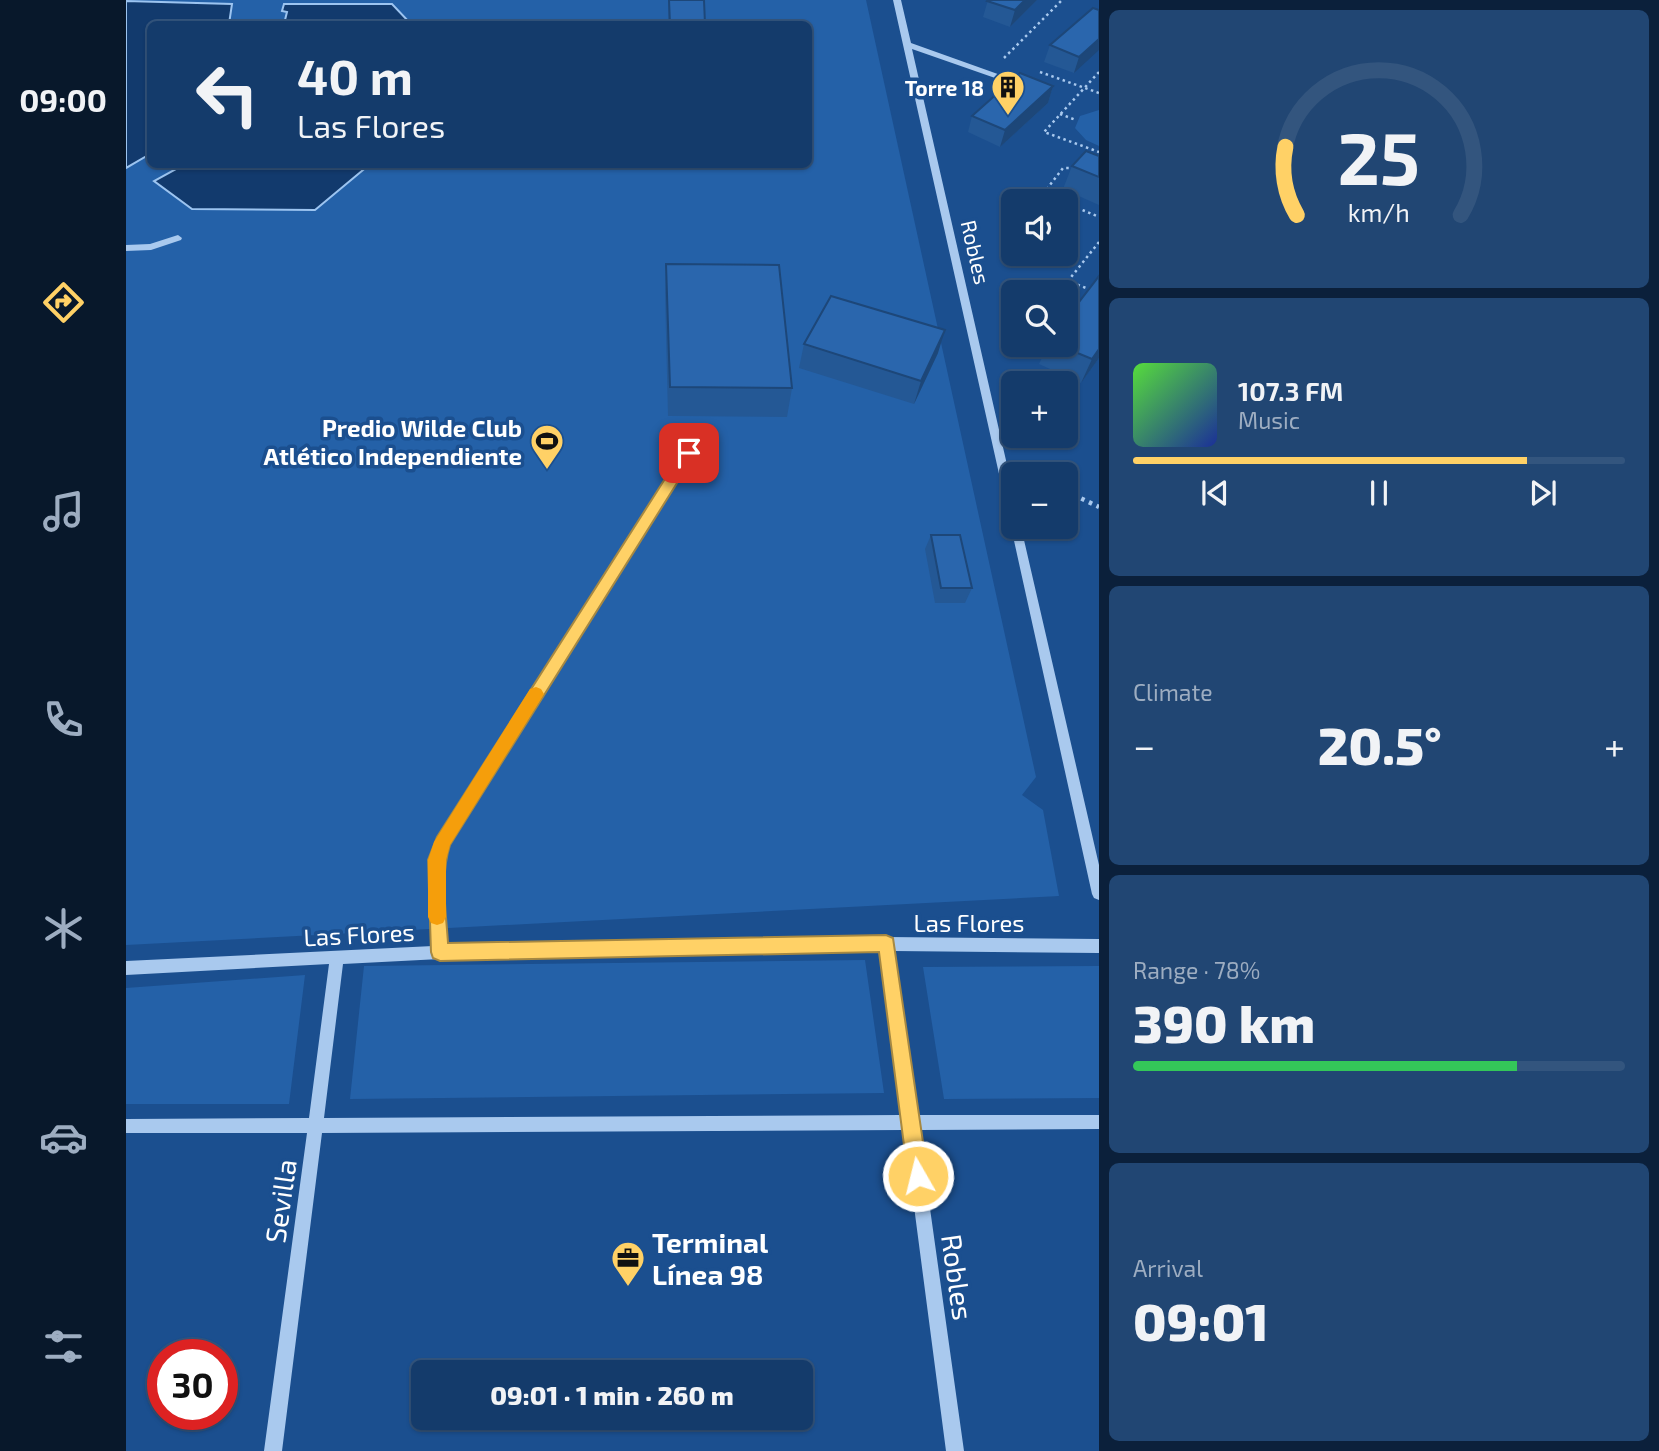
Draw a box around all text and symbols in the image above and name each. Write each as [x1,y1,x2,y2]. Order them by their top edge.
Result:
text: 40 m [297,46,413,105]
icon: left [182,49,273,140]
building icon: Torre 18 [989,68,1027,117]
place label: Torre 18 [905,75,984,100]
text: 09:00 [19,80,107,118]
text: Las Flores [297,106,445,144]
text: 25 [1338,112,1420,200]
map controls [1001,189,1078,539]
button: sound [1001,189,1078,266]
text: km/h [1348,197,1410,227]
street label: Robles [957,218,995,286]
icon: directions [39,278,88,327]
button: search [1001,280,1078,357]
button: + [1001,371,1078,448]
text: 107.3 FM [1238,375,1343,406]
text: Music [1238,406,1300,434]
place label: Predio Wilde Club Atlético Independiente [264,413,522,470]
sports icon: Predio Wilde Club Atlético Independiente [528,422,566,471]
pin [659,423,719,483]
icon: arrive [670,434,708,472]
button: − [1001,462,1078,539]
icon: previous [1196,474,1234,512]
icon: pause [1360,474,1398,512]
icon: next [1524,474,1562,512]
icon: music [39,487,88,536]
text: Climate [1133,678,1213,706]
icon: phone [39,695,88,744]
text: 20.5° [1318,713,1442,775]
text: − [1133,722,1155,768]
text: + [1604,722,1625,768]
icon: climate [39,904,88,953]
street label: Las Flores [913,908,1025,937]
street label: Las Flores [303,917,415,951]
text: Range · 78% [1133,956,1260,984]
text: 390 km [1133,991,1315,1053]
icon: car [39,1113,88,1162]
position arrow [881,1139,955,1213]
street label: Sevilla [257,1157,303,1245]
place label: Terminal Línea 98 [652,1225,769,1291]
street label: Robles [935,1232,981,1322]
office icon: Terminal Línea 98 [609,1239,647,1288]
text: Arrival [1133,1254,1203,1282]
text: 09:01 [1133,1289,1269,1351]
icon: filters [39,1322,88,1371]
speed limit sign: 30 [147,1339,238,1430]
text: 09:01 · 1 min · 260 m [490,1379,734,1410]

